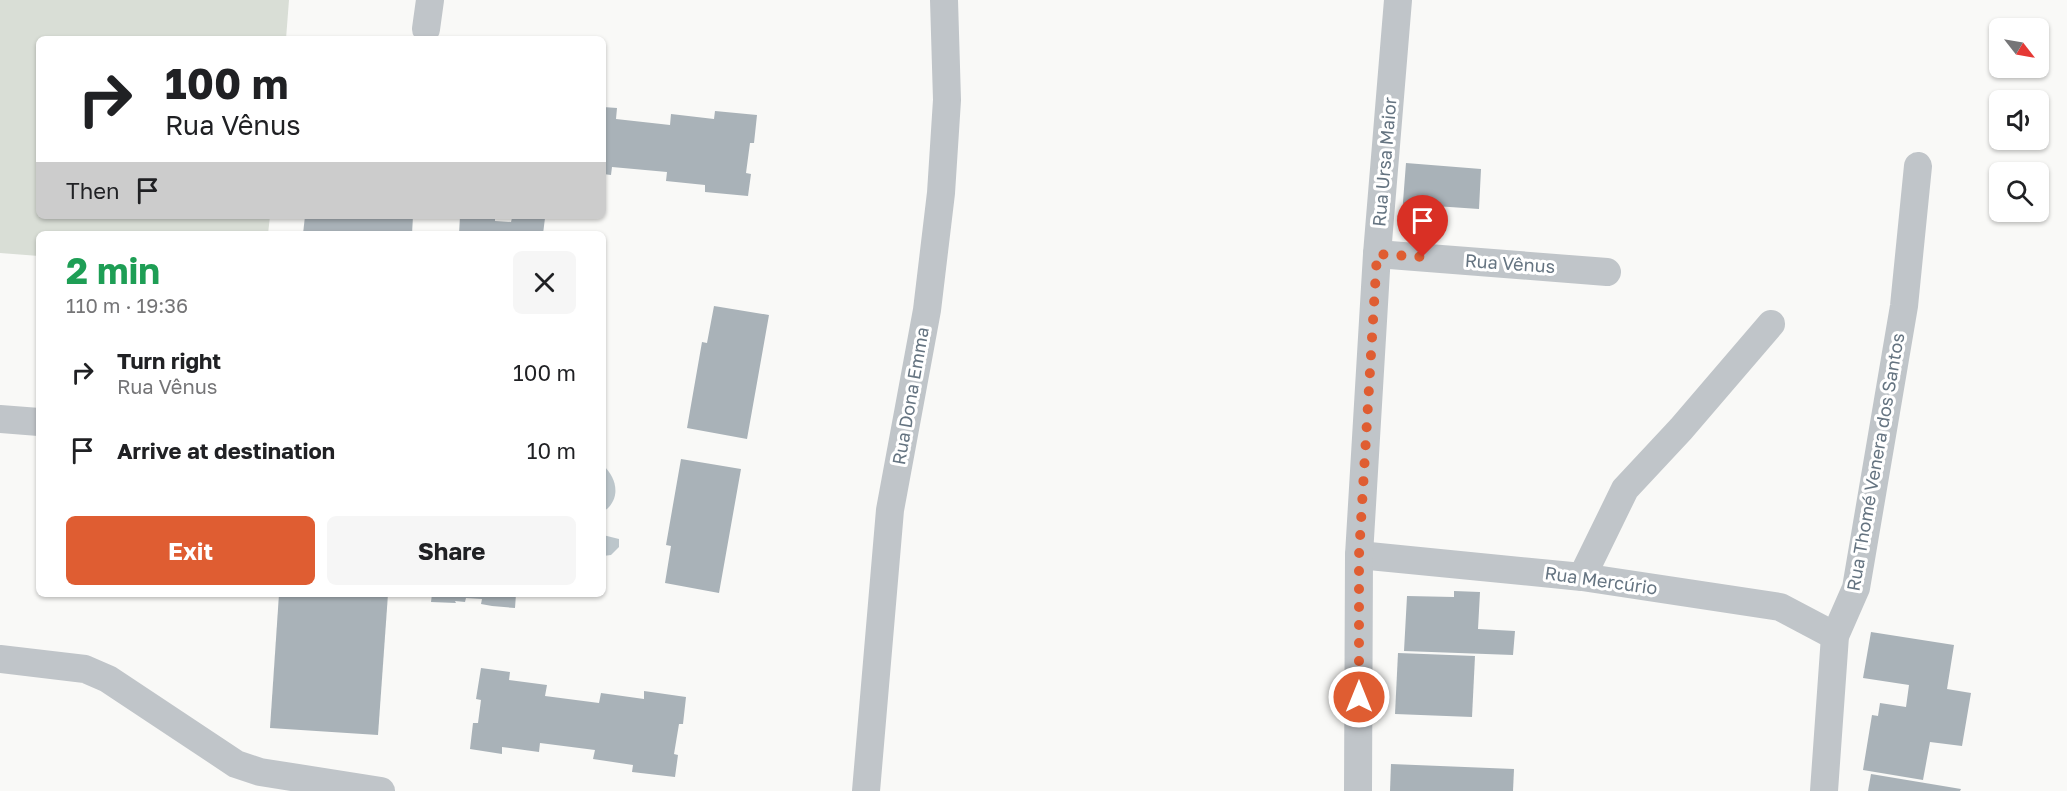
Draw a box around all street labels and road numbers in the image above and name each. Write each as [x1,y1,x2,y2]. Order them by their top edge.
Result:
street label: Rua Ursa Maior [1367,96,1401,228]
street label: Rua Vênus [1464,249,1556,277]
street label: Rua Dona Emma [887,325,933,466]
street label: Rua Thomé Venera dos Santos [1841,331,1909,593]
street label: Rua Mercúrio [1543,561,1659,599]

